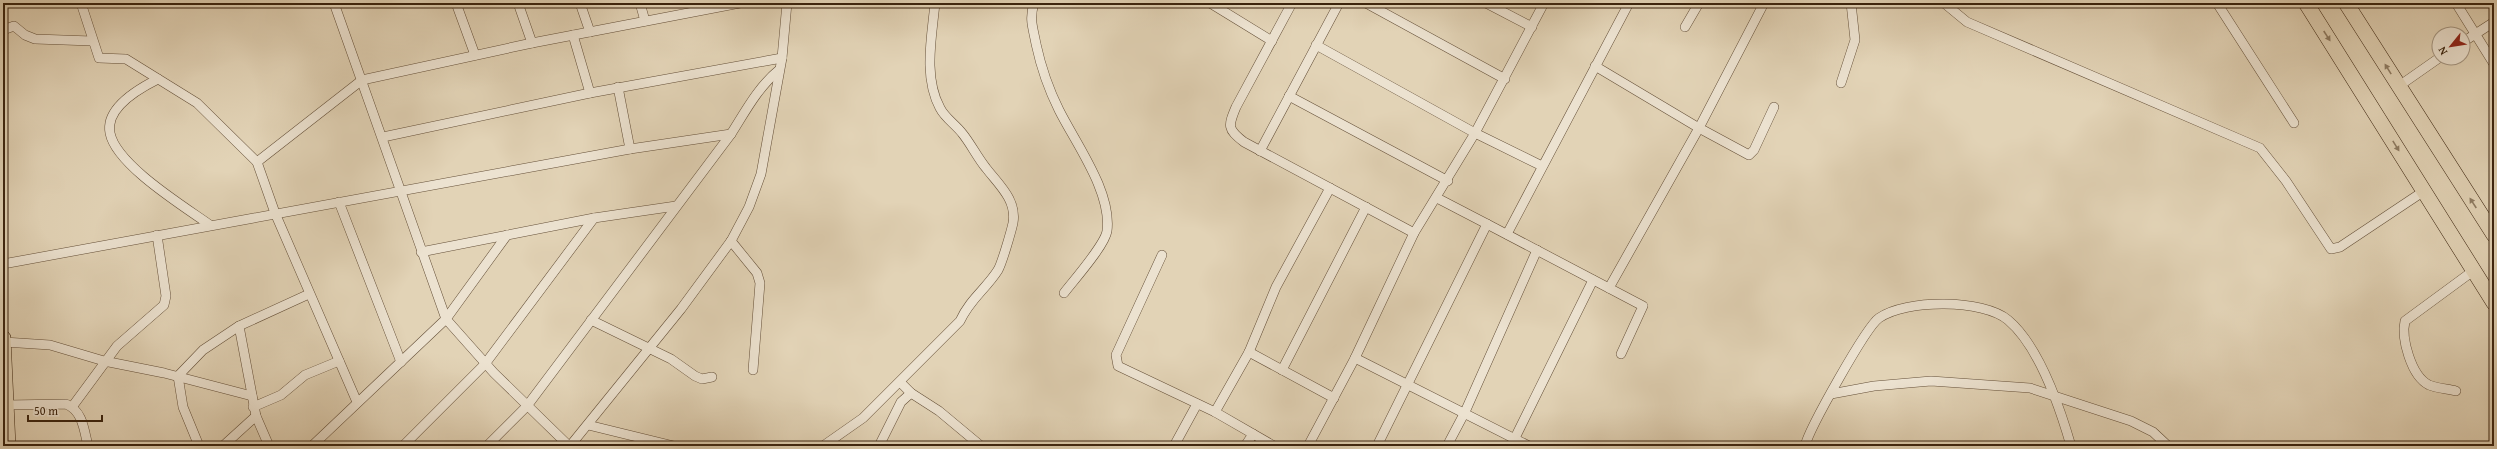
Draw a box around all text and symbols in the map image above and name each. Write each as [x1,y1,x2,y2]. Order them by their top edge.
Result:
north arrow [2431,26,2471,66]
one-way arrow [2324,30,2331,42]
text: N [2433,43,2451,58]
one-way arrow [2384,64,2392,74]
one-way arrow [2393,140,2400,152]
one-way arrow [2469,198,2477,208]
scale bar [28,397,102,423]
text: 50 m [34,402,58,419]

